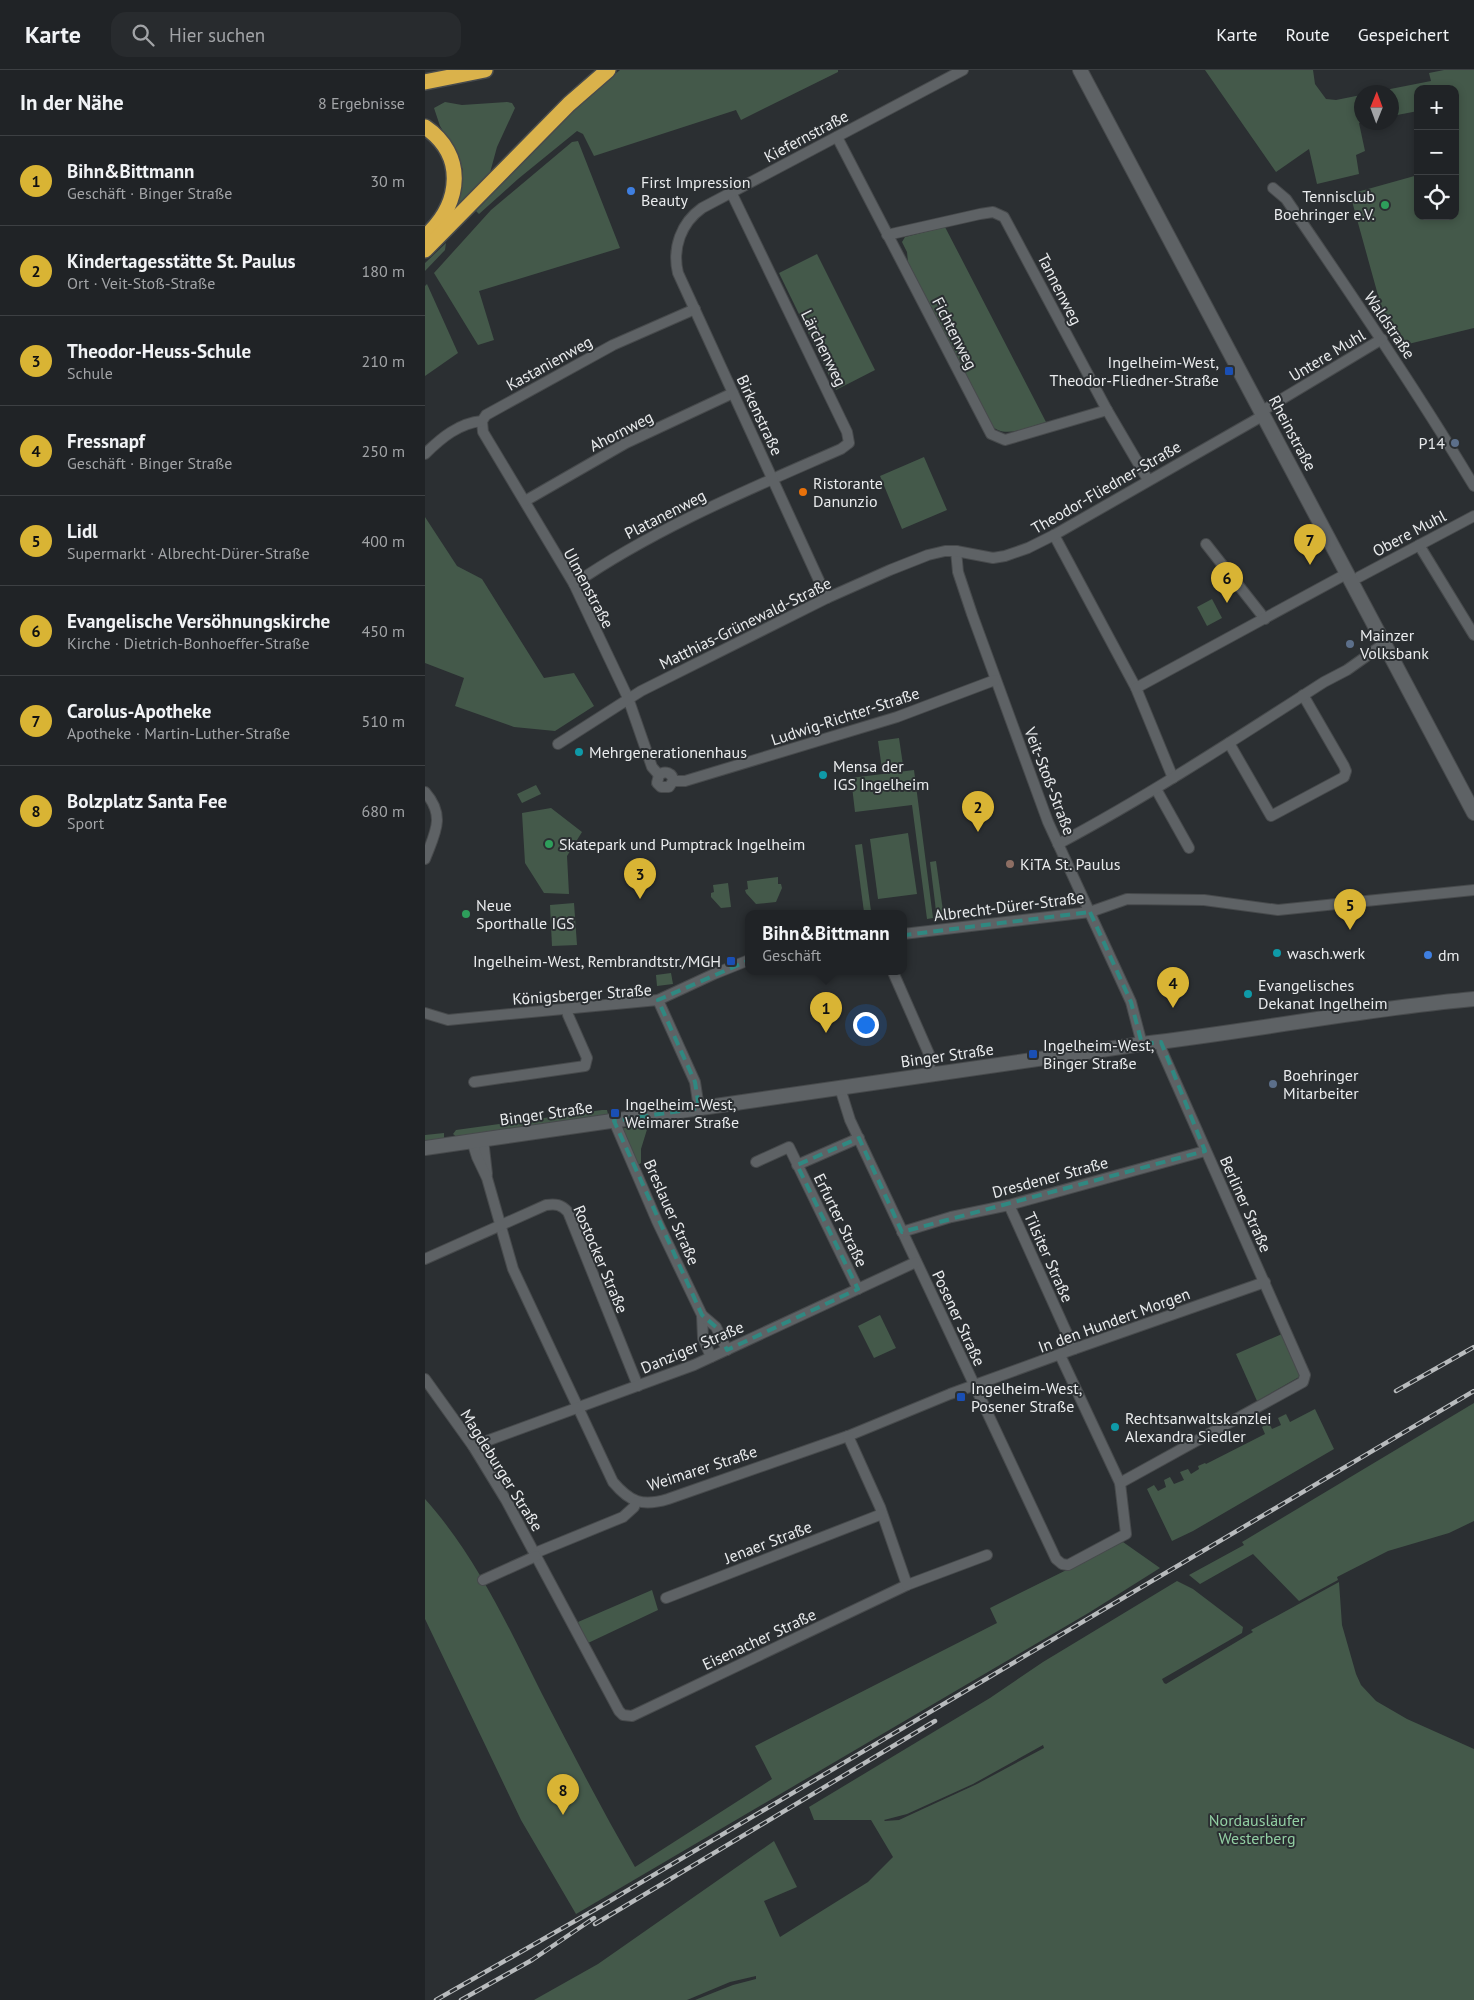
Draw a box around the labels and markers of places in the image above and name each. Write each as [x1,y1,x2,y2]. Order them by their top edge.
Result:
place label: First Impression Beauty [641,172,750,210]
marker: First Impression Beauty [625,185,637,197]
place label: Tennisclub Boehringer e.V. [1274,186,1375,224]
marker: Tennisclub Boehringer e.V. [1379,199,1391,211]
place label: Ingelheim-West, Theodor-Fliedner-Straße [1050,352,1219,390]
marker: Ingelheim-West, Theodor-Fliedner-Straße [1223,365,1235,377]
place label: P14 [1419,433,1445,453]
marker: P14 [1449,437,1461,449]
place label: Ristorante Danunzio [813,473,883,511]
marker: Ristorante Danunzio [797,486,809,498]
pin: 7 [1294,524,1326,565]
pin: 6 [1211,562,1243,603]
place label: Mainzer Volksbank [1359,625,1429,663]
marker: Mainzer Volksbank [1344,638,1356,650]
place label: Mehrgenerationenhaus [589,742,747,762]
marker: Mehrgenerationenhaus [573,746,585,758]
place label: Mensa der IGS Ingelheim [833,756,929,794]
marker: Mensa der IGS Ingelheim [817,769,829,781]
pin: 2 [962,791,994,832]
place label: Skatepark und Pumptrack Ingelheim [559,834,805,854]
marker: Skatepark und Pumptrack Ingelheim [543,838,555,850]
place label: KiTA St. Paulus [1020,854,1121,874]
pin: 3 [624,858,656,899]
marker: KiTA St. Paulus [1004,858,1016,870]
pin: 5 [1334,889,1366,930]
place label: Neue Sporthalle IGS [476,895,574,933]
marker: Neue Sporthalle IGS [460,908,472,920]
place label: wasch.werk [1287,943,1366,963]
place label: dm [1438,945,1460,965]
marker: wasch.werk [1271,947,1283,959]
marker: dm [1422,949,1434,961]
place label: Ingelheim-West, Rembrandtstr./MGH [473,951,721,971]
marker: Ingelheim-West, Rembrandtstr./MGH [725,955,737,967]
pin: 4 [1157,967,1189,1008]
place label: Evangelisches Dekanat Ingelheim [1258,975,1388,1013]
marker: Evangelisches Dekanat Ingelheim [1242,988,1254,1000]
pin: 1 [810,992,842,1033]
place label: Ingelheim-West, Binger Straße [1043,1035,1154,1073]
marker: Ingelheim-West, Binger Straße [1027,1048,1039,1060]
place label: Boehringer Mitarbeiter [1283,1065,1359,1103]
marker: Boehringer Mitarbeiter [1267,1078,1279,1090]
place label: Ingelheim-West, Weimarer Straße [625,1094,739,1132]
marker: Ingelheim-West, Weimarer Straße [609,1107,621,1119]
place label: Ingelheim-West, Posener Straße [971,1378,1082,1416]
marker: Ingelheim-West, Posener Straße [955,1391,967,1403]
place label: Rechtsanwaltskanzlei Alexandra Siedler [1125,1408,1272,1446]
marker: Rechtsanwaltskanzlei Alexandra Siedler [1109,1421,1121,1433]
pin: 8 [547,1774,579,1815]

